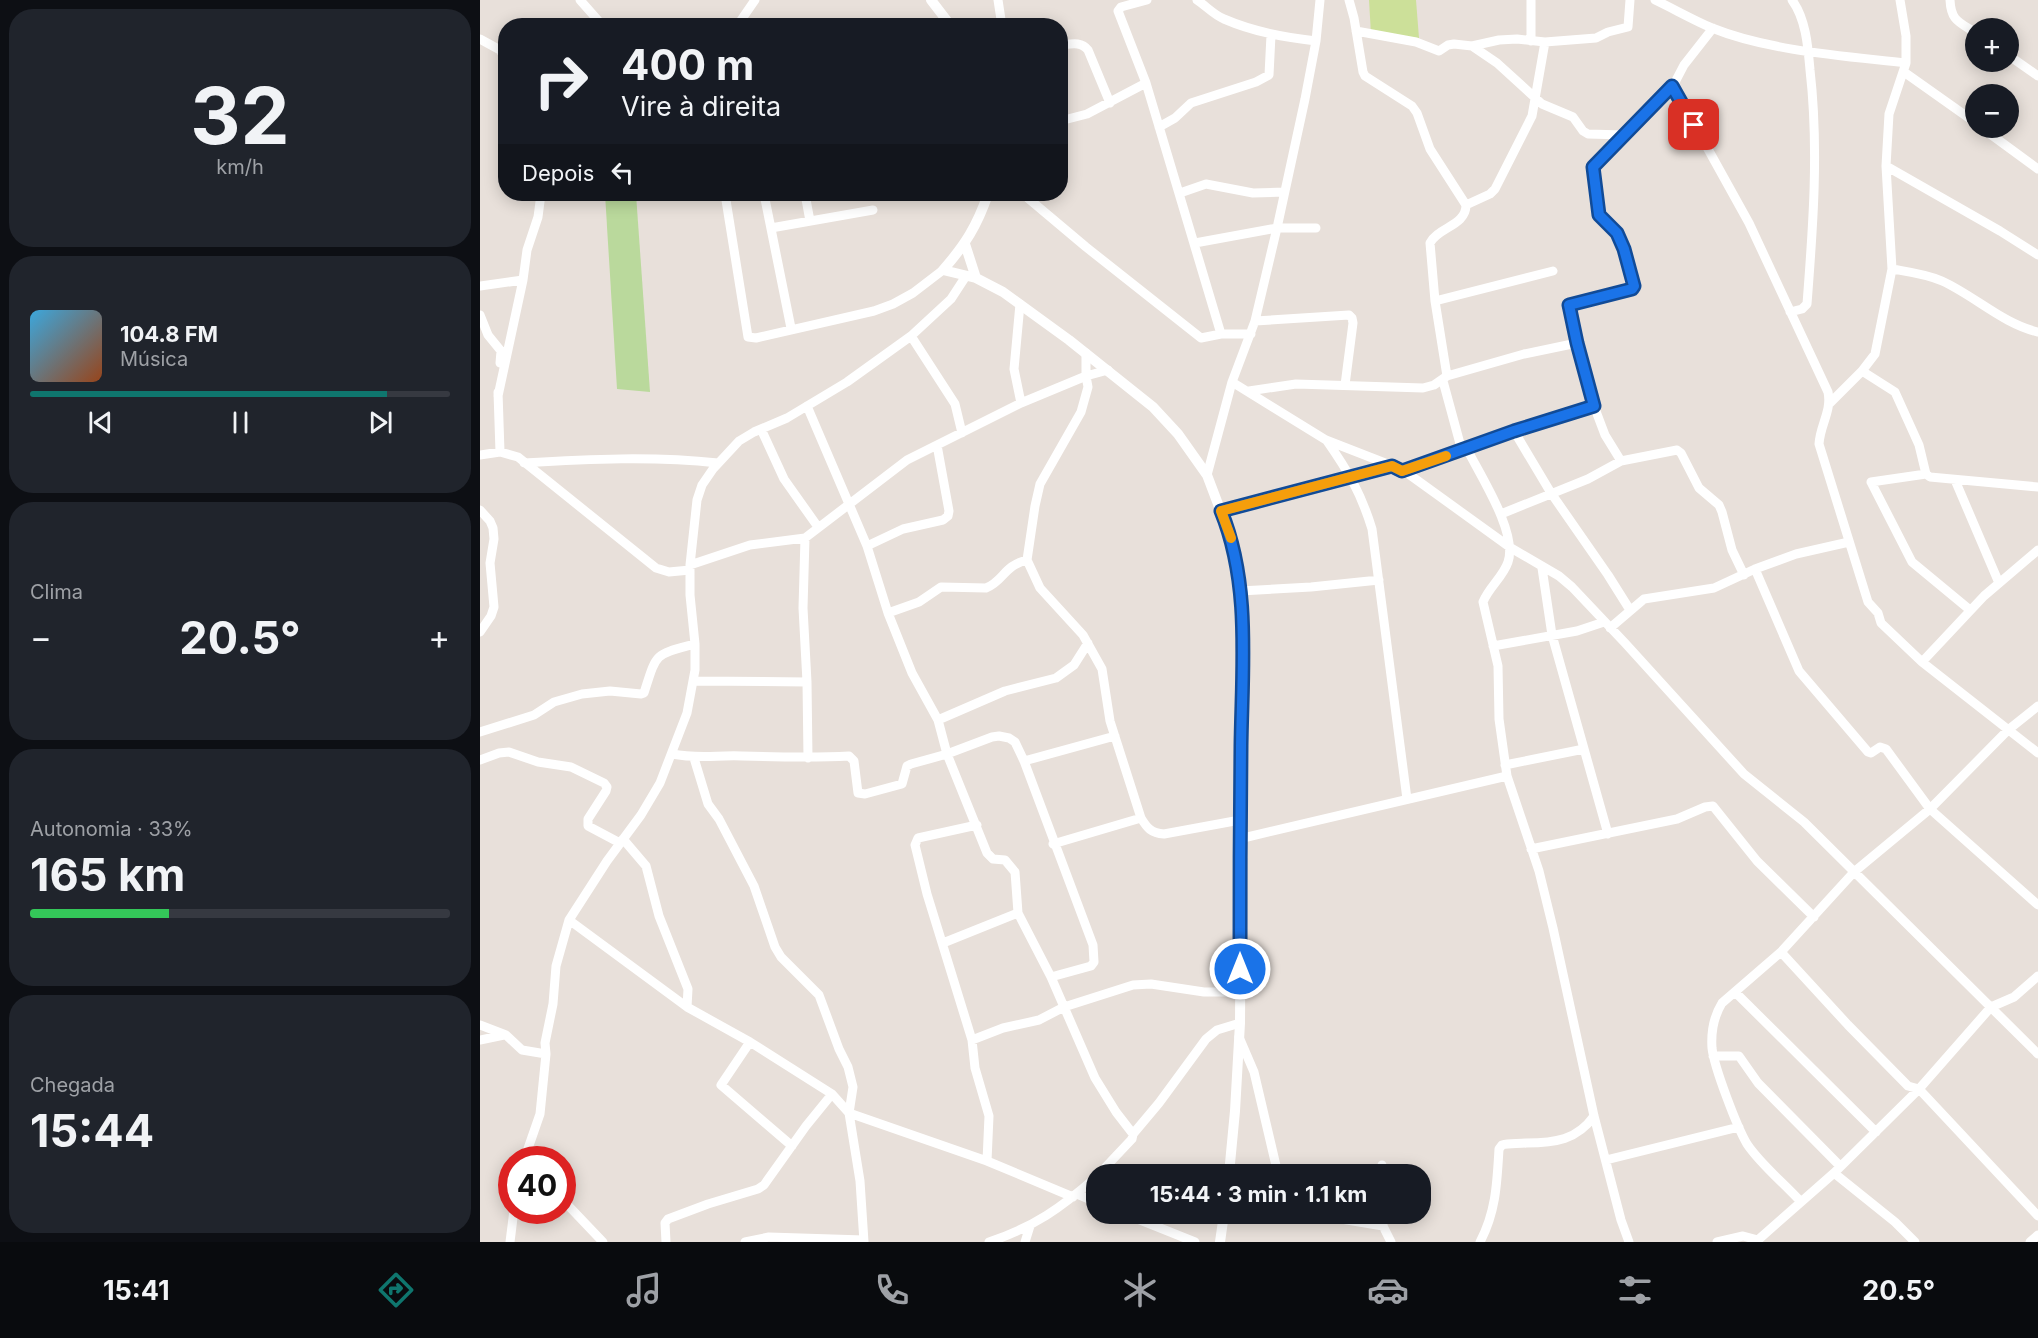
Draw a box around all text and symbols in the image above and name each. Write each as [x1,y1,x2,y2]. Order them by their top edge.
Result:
map controls [1965,18,2019,138]
button: + [1965,18,2019,72]
text: 400 m [621,39,754,90]
icon: right [522,42,600,120]
text: 32 [190,68,290,163]
button: − [1965,84,2019,138]
text: Vire à direita [621,90,781,123]
pin [1668,99,1719,150]
icon: arrive [1677,108,1710,141]
text: km/h [216,155,264,179]
icon: left [606,156,639,189]
text: Depois [522,160,594,186]
text: 104.8 FM [120,321,218,347]
text: Música [120,347,188,371]
icon: previous [84,406,117,439]
icon: pause [224,406,257,439]
icon: next [364,406,397,439]
text: Clima [30,580,83,604]
text: 20.5° [179,610,301,665]
text: − [30,617,52,657]
text: + [428,617,450,657]
text: Autonomia · 33% [30,817,193,841]
text: 165 km [30,847,185,902]
position arrow [1208,937,1272,1001]
text: Chegada [30,1073,115,1097]
text: 15:44 [30,1103,154,1158]
speed limit sign: 40 [498,1146,576,1224]
text: 15:44 · 3 min · 1.1 km [1150,1181,1367,1207]
icon: directions [375,1269,417,1311]
icon: music [623,1269,665,1311]
icon: phone [871,1269,913,1311]
icon: climate [1119,1269,1161,1311]
icon: car [1367,1269,1409,1311]
icon: filters [1614,1269,1656,1311]
text: 15:41 [103,1274,170,1307]
text: 20.5° [1862,1274,1935,1307]

